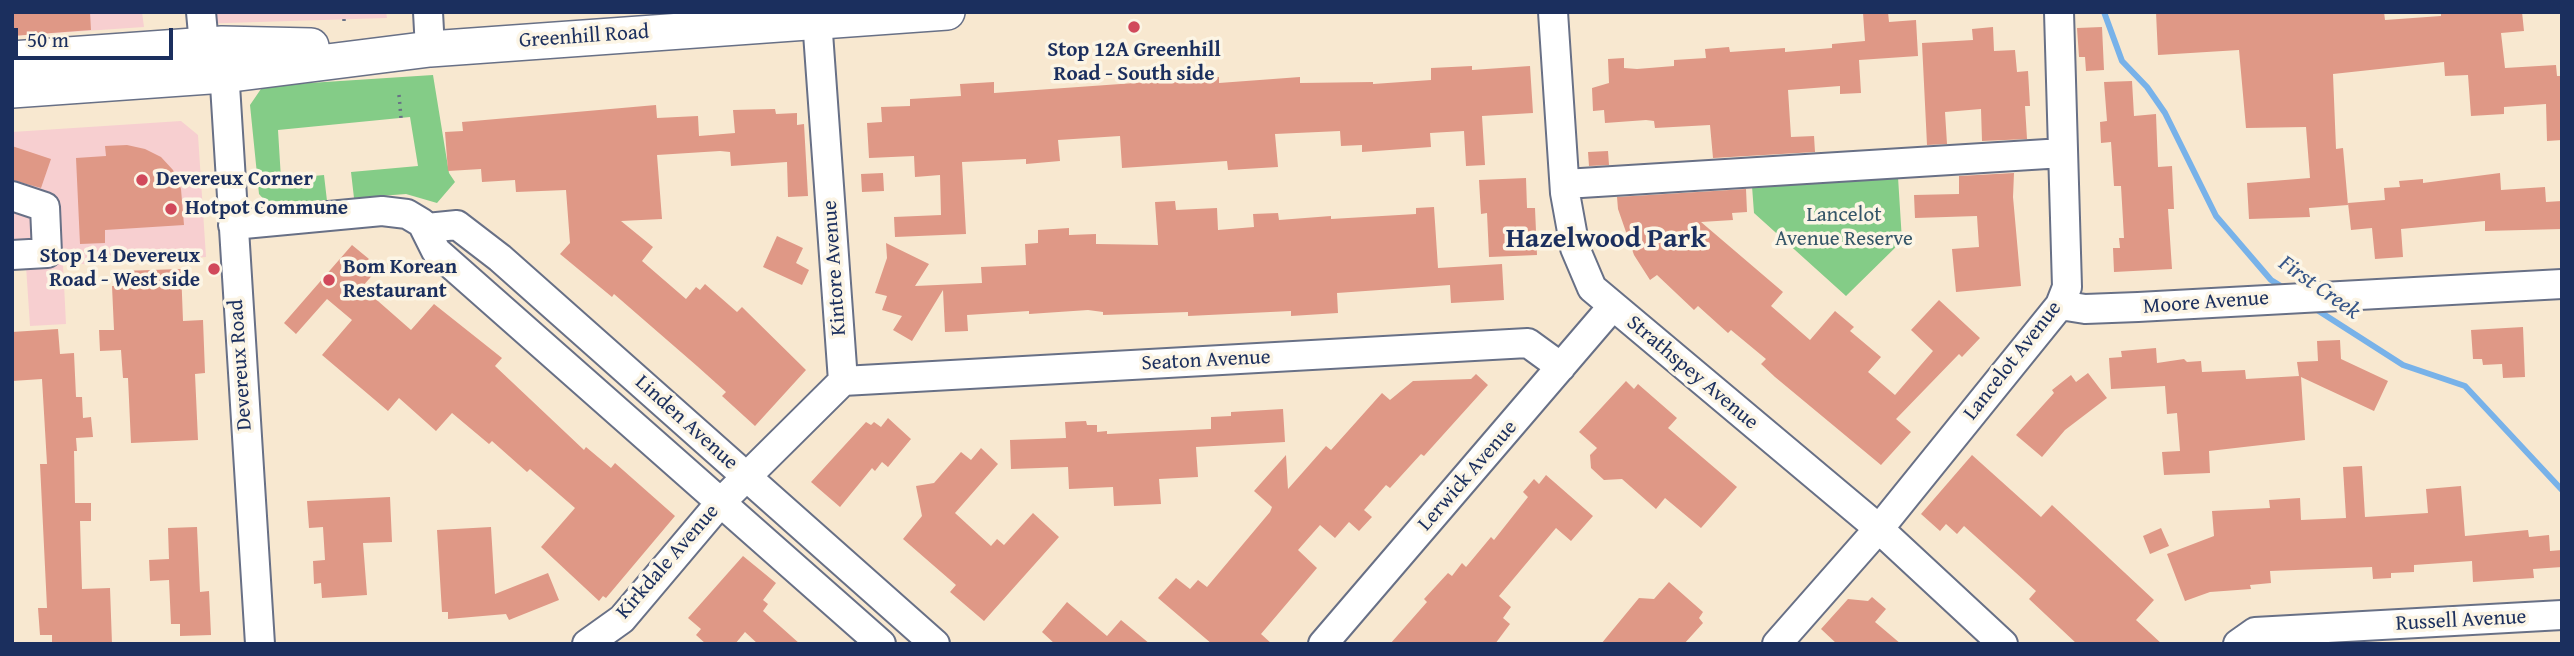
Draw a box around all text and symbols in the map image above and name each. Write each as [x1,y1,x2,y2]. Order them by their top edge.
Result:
scale bar [18,14,177,58]
marker: Stop 12A Greenhill Road - South side [1126,19,1142,35]
street label: Greenhill Road [518,20,650,54]
text: 50 m [27,24,69,55]
place label: Stop 12A Greenhill Road - South side [1047,38,1221,88]
place label: Devereux Corner [156,167,313,193]
marker: Devereux Corner [134,172,150,188]
place label: Hotpot Commune [185,196,348,222]
street label: Kintore Avenue [818,199,852,337]
marker: Hotpot Commune [163,201,179,217]
park label: Lancelot Avenue Reserve [1775,203,1913,253]
district label: Hazelwood Park [1506,223,1706,257]
place label: Stop 14 Devereux Road - West side [40,244,200,294]
water label: First Creek [2273,250,2365,326]
place label: Bom Korean Restaurant [343,255,457,305]
marker: Stop 14 Devereux Road - West side [206,261,222,277]
marker: Bom Korean Restaurant [321,272,337,288]
street label: Moore Avenue [2142,286,2270,320]
street label: Lancelot Avenue [1959,296,2067,426]
street label: Devereux Road [224,299,258,431]
street label: Strathspey Avenue [1621,311,1763,435]
street label: Seaton Avenue [1141,345,1271,377]
street label: Linden Avenue [629,370,743,476]
street label: Lerwick Avenue [1413,416,1523,536]
street label: Kirkdale Avenue [611,500,725,624]
street label: Russell Avenue [2395,605,2527,637]

